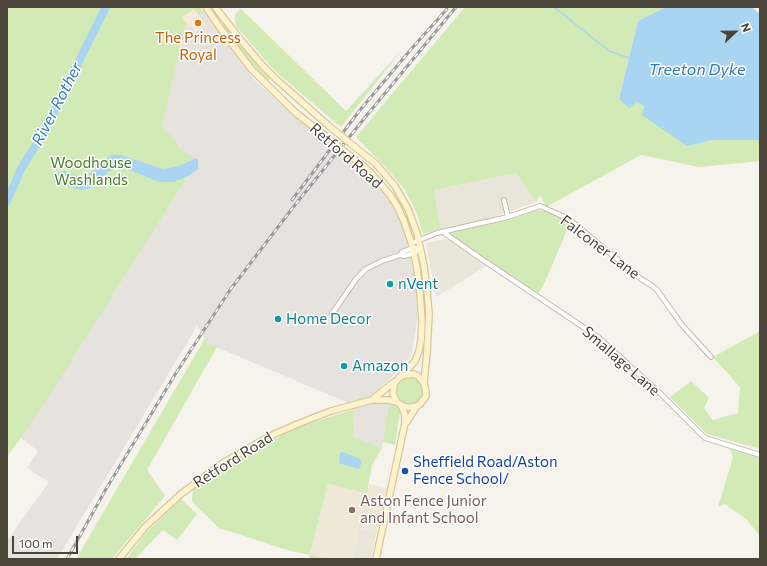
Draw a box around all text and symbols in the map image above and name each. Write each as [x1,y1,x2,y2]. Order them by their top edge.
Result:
north arrow [715,12,755,52]
marker: The Princess Royal [193,18,203,28]
text: N [739,21,754,34]
place label: The Princess Royal [155,29,241,64]
water label: River Rother [28,59,86,149]
water label: Treeton Dyke [649,60,745,80]
street label: Retford Road [306,120,386,192]
park label: Woodhouse Washlands [50,154,132,189]
street label: Falconer Lane [557,211,643,283]
place label: nVent [398,275,438,293]
marker: nVent [385,279,395,289]
place label: Home Decor [286,310,371,328]
marker: Home Decor [273,314,283,324]
street label: Smallage Lane [579,322,663,400]
place label: Amazon [352,357,408,375]
marker: Amazon [339,361,349,371]
street label: Retford Road [190,428,276,492]
place label: Sheffield Road/Aston Fence School/ [413,453,558,488]
marker: Sheffield Road/Aston Fence School/ [400,466,410,476]
place label: Aston Fence Junior and Infant School [360,492,487,527]
marker: Aston Fence Junior and Infant School [347,505,357,515]
scale bar [14,528,80,554]
text: 100 m [19,536,53,550]

